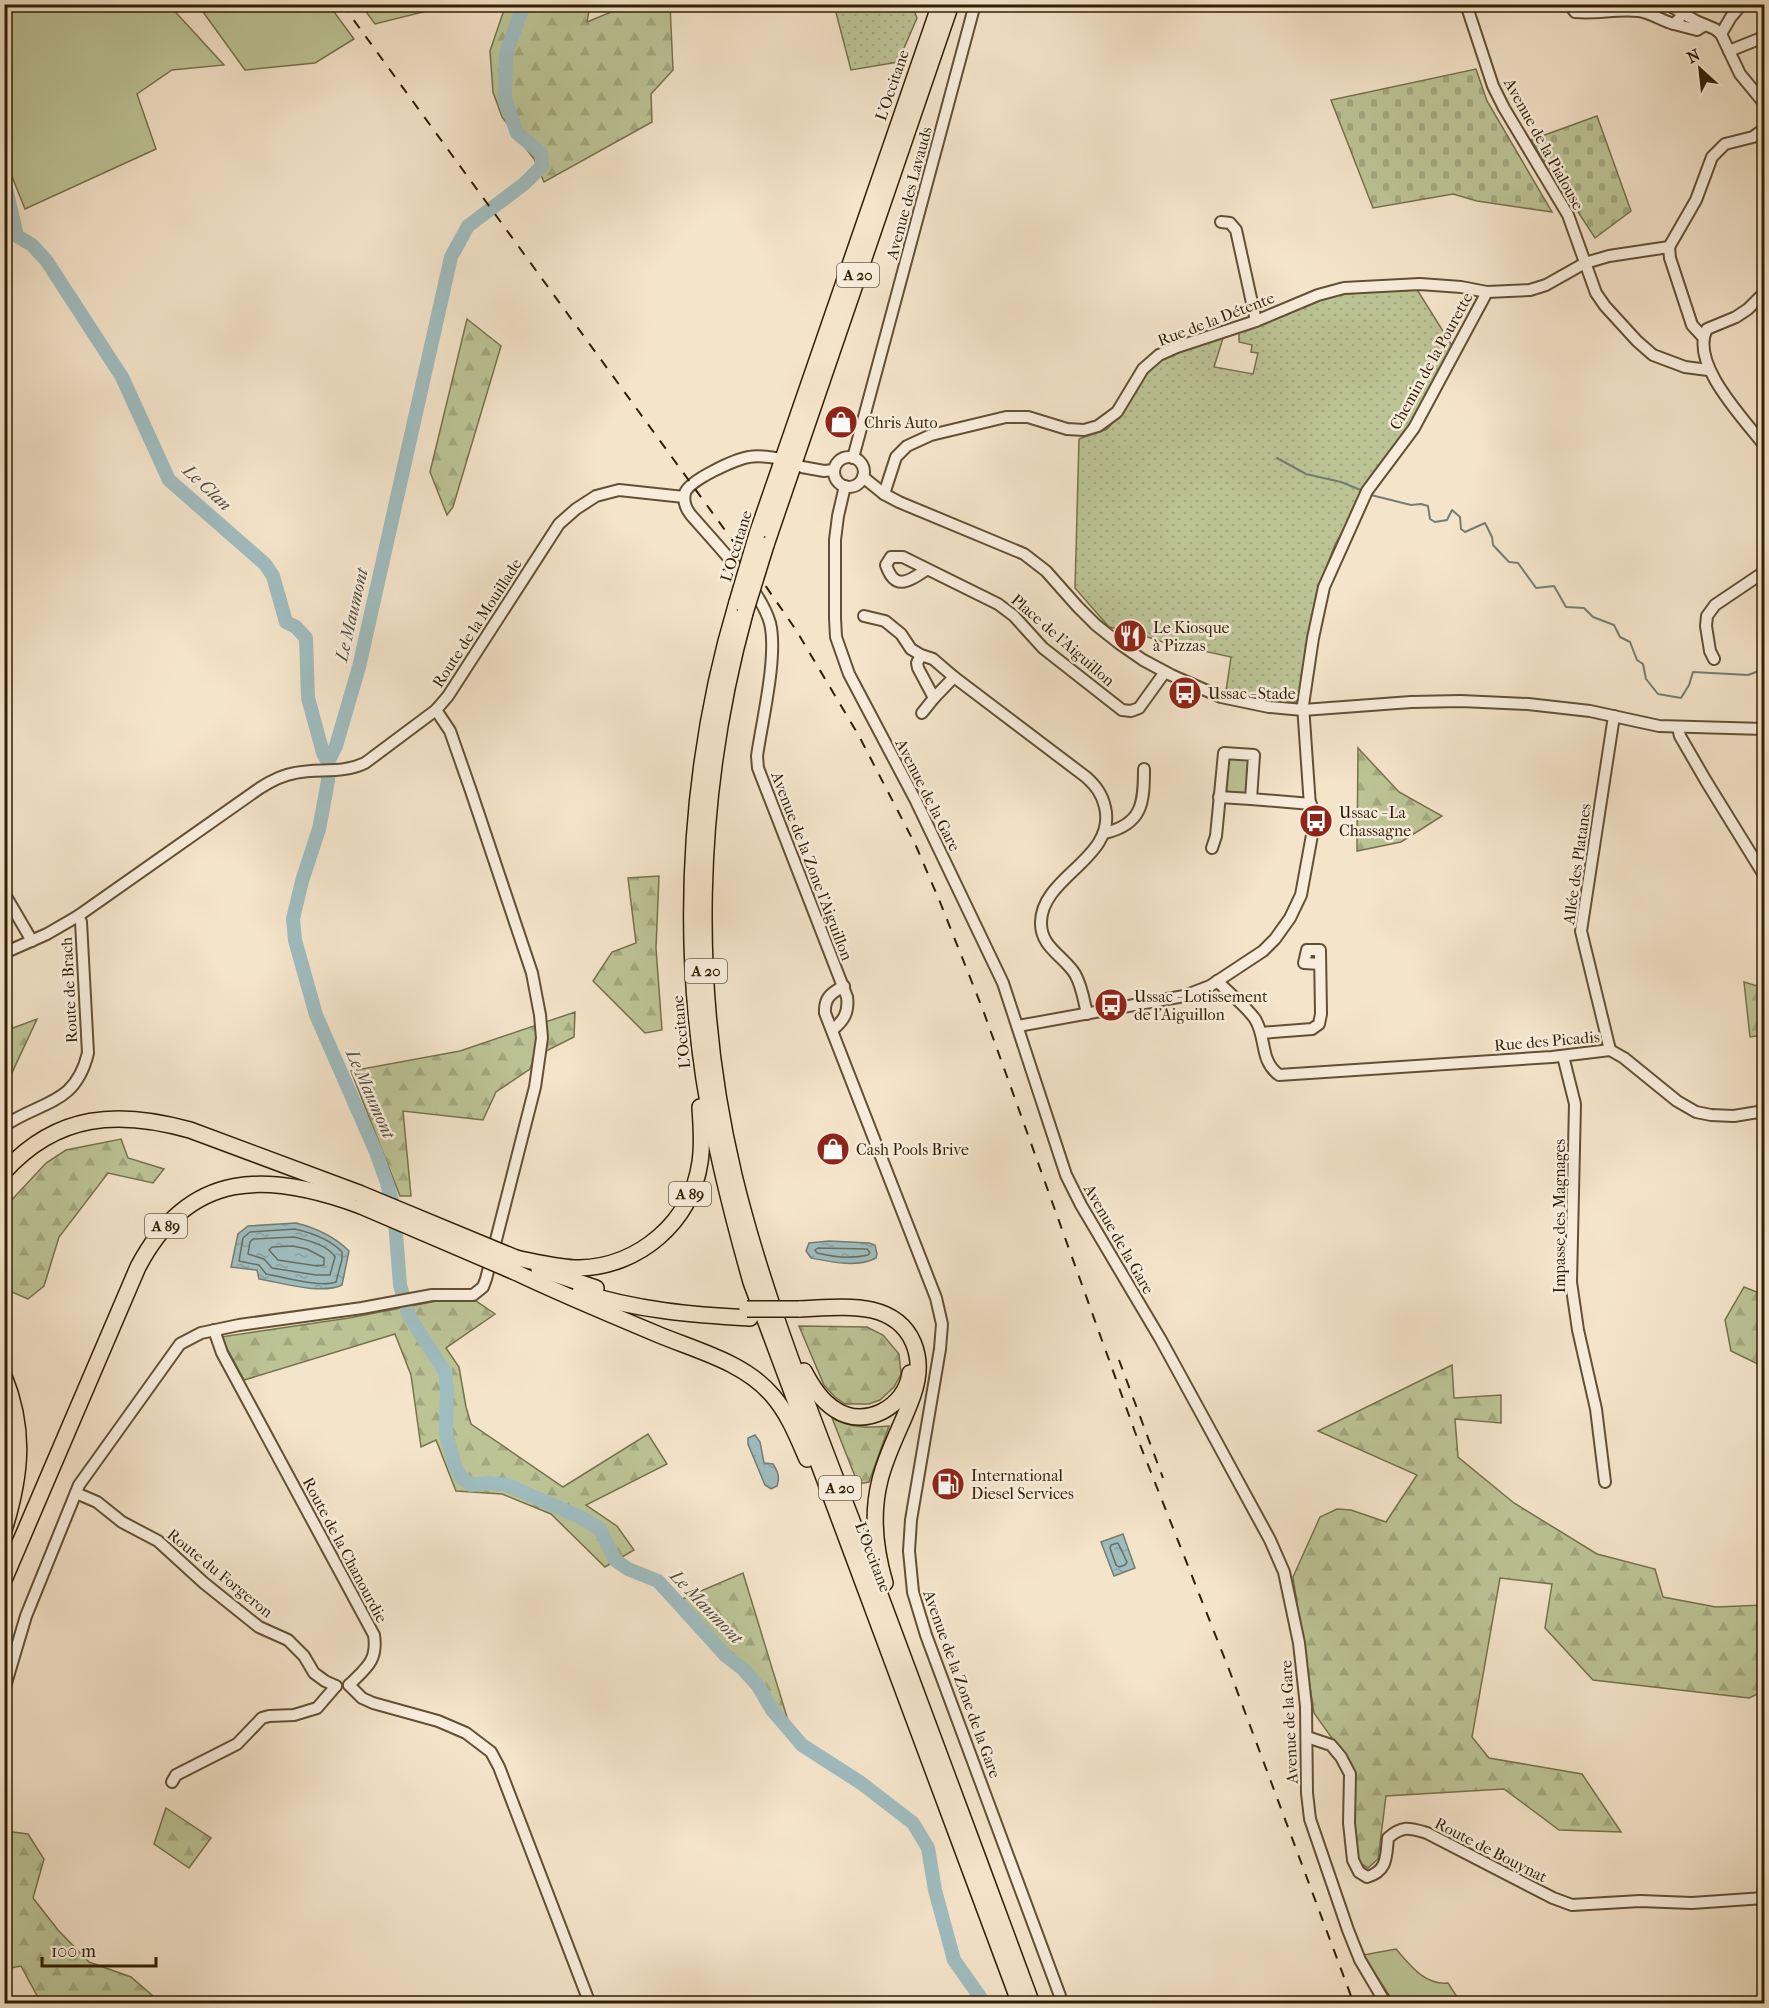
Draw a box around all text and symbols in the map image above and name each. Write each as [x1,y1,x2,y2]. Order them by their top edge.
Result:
north arrow [1670,39,1730,99]
text: N [1684,44,1704,67]
street label: L'Occitane [871,47,913,123]
street label: Avenue de la Pialouse [1499,74,1588,213]
street label: Avenue des Lavauds [882,124,936,262]
road number: A 20 [837,263,879,287]
street label: Rue de la Détente [1155,288,1277,350]
street label: Chemin de la Pourette [1385,289,1477,433]
shop icon: Chris Auto [823,404,859,440]
place label: Chris Auto [864,413,938,432]
water label: Le Clan [177,459,236,516]
street label: L'Occitane [716,508,756,584]
street label: Route de la Mouillade [428,555,526,691]
water label: Le Maumont [331,565,373,666]
street label: Place de l'Aiguillon [1007,590,1119,691]
restaurant icon: Le Kiosque à Pizzas [1112,618,1148,654]
place label: Le Kiosque à Pizzas [1153,618,1230,655]
bus stop icon: Ussac - Stade [1167,675,1203,711]
place label: Ussac - Stade [1208,684,1296,703]
street label: Avenue de la Gare [891,735,965,855]
street label: Avenue de la Zone l'Aiguillon [767,768,857,964]
street label: Allée des Platanes [1559,802,1595,927]
bus stop icon: Ussac - La Chassagne [1298,803,1334,839]
place label: Ussac - La Chassagne [1339,803,1411,840]
street label: Route de Brach [57,937,81,1043]
road number: A 20 [685,959,727,983]
bus stop icon: Ussac - Lotissement de l'Aiguillon [1093,987,1129,1023]
place label: Ussac - Lotissement de l'Aiguillon [1134,987,1268,1024]
street label: L'Occitane [668,994,694,1070]
street label: Rue des Picadis [1494,1027,1601,1055]
water label: Le Maumont [340,1044,400,1143]
shop icon: Cash Pools Brive [815,1131,851,1167]
street label: Impasse des Magnages [1550,1139,1569,1293]
place label: Cash Pools Brive [856,1140,969,1159]
street label: Avenue de la Gare [1079,1180,1158,1297]
road number: A 89 [669,1182,711,1206]
road number: A 89 [145,1214,187,1238]
fuel station icon: International Diesel Services [930,1466,966,1502]
place label: International Diesel Services [971,1466,1074,1503]
street label: Route de la Chanourdie [299,1474,391,1626]
road number: A 20 [819,1476,861,1500]
street label: L'Occitane [851,1519,895,1595]
street label: Route du Forgeron [163,1525,277,1622]
water label: Le Maumont [664,1564,748,1650]
street label: Avenue de la Zone de la Gare [919,1587,1005,1781]
street label: Avenue de la Gare [1276,1660,1302,1785]
street label: Route de Bouynat [1432,1813,1551,1887]
scale bar [42,1930,156,1968]
text: 100 m [51,1941,96,1962]

